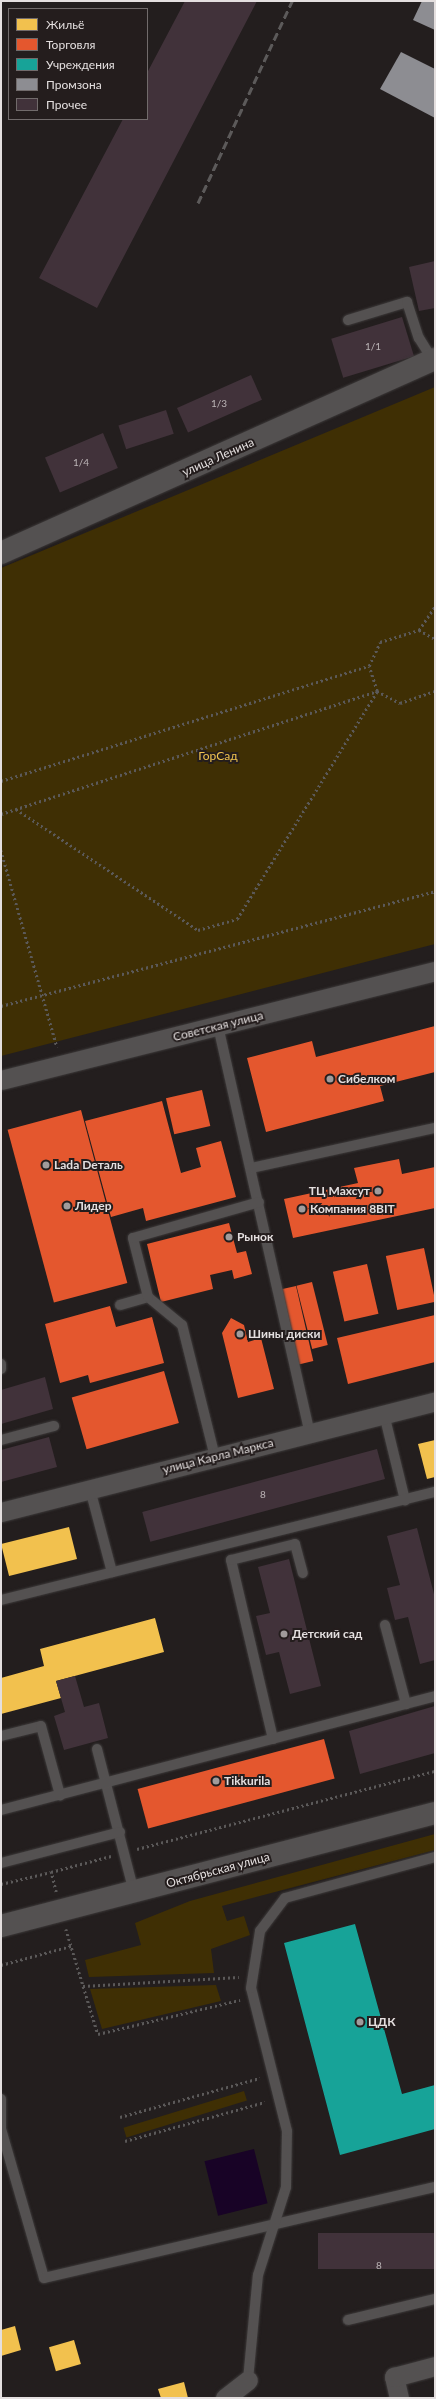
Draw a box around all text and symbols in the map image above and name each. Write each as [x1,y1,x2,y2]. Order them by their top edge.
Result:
legend [8,8,148,120]
text: Жильё [46,17,84,32]
text: Торговля [46,37,96,52]
text: Учреждения [46,57,115,72]
text: Промзона [46,77,102,92]
text: Прочее [46,97,87,112]
house number: 1/1 [365,341,381,353]
house number: 1/3 [211,398,227,410]
street label: улица Ленина [180,435,256,479]
house number: 1/4 [73,457,89,469]
park label: ГорСад [198,749,238,763]
street label: Советская улица [171,1008,265,1044]
place label: Сибелком [338,1072,395,1086]
marker: Сибелком [325,1074,335,1084]
place label: Lada Dеталь [54,1158,123,1172]
marker: Lada Dеталь [41,1160,51,1170]
place label: ТЦ Махсут [309,1184,370,1198]
marker: ТЦ Махсут [373,1186,383,1196]
place label: Лидер [75,1199,112,1213]
marker: Лидер [62,1201,72,1211]
place label: Компания 8BIT [310,1202,395,1216]
marker: Компания 8BIT [297,1204,307,1214]
place label: Рынок [237,1230,273,1244]
marker: Рынок [224,1232,234,1242]
place label: Шины диски [248,1327,320,1341]
marker: Шины диски [235,1329,245,1339]
street label: улица Карла Маркса [161,1435,275,1477]
house number: 8 [260,1489,266,1501]
place label: Детский сад [292,1627,362,1641]
marker: Детский сад [279,1629,289,1639]
place label: Tikkurila [224,1774,270,1788]
marker: Tikkurila [211,1776,221,1786]
street label: Октябрьская улица [165,1849,271,1891]
place label: ЦДК [368,2015,396,2029]
marker: ЦДК [355,2017,365,2027]
house number: 8 [376,2260,382,2272]

